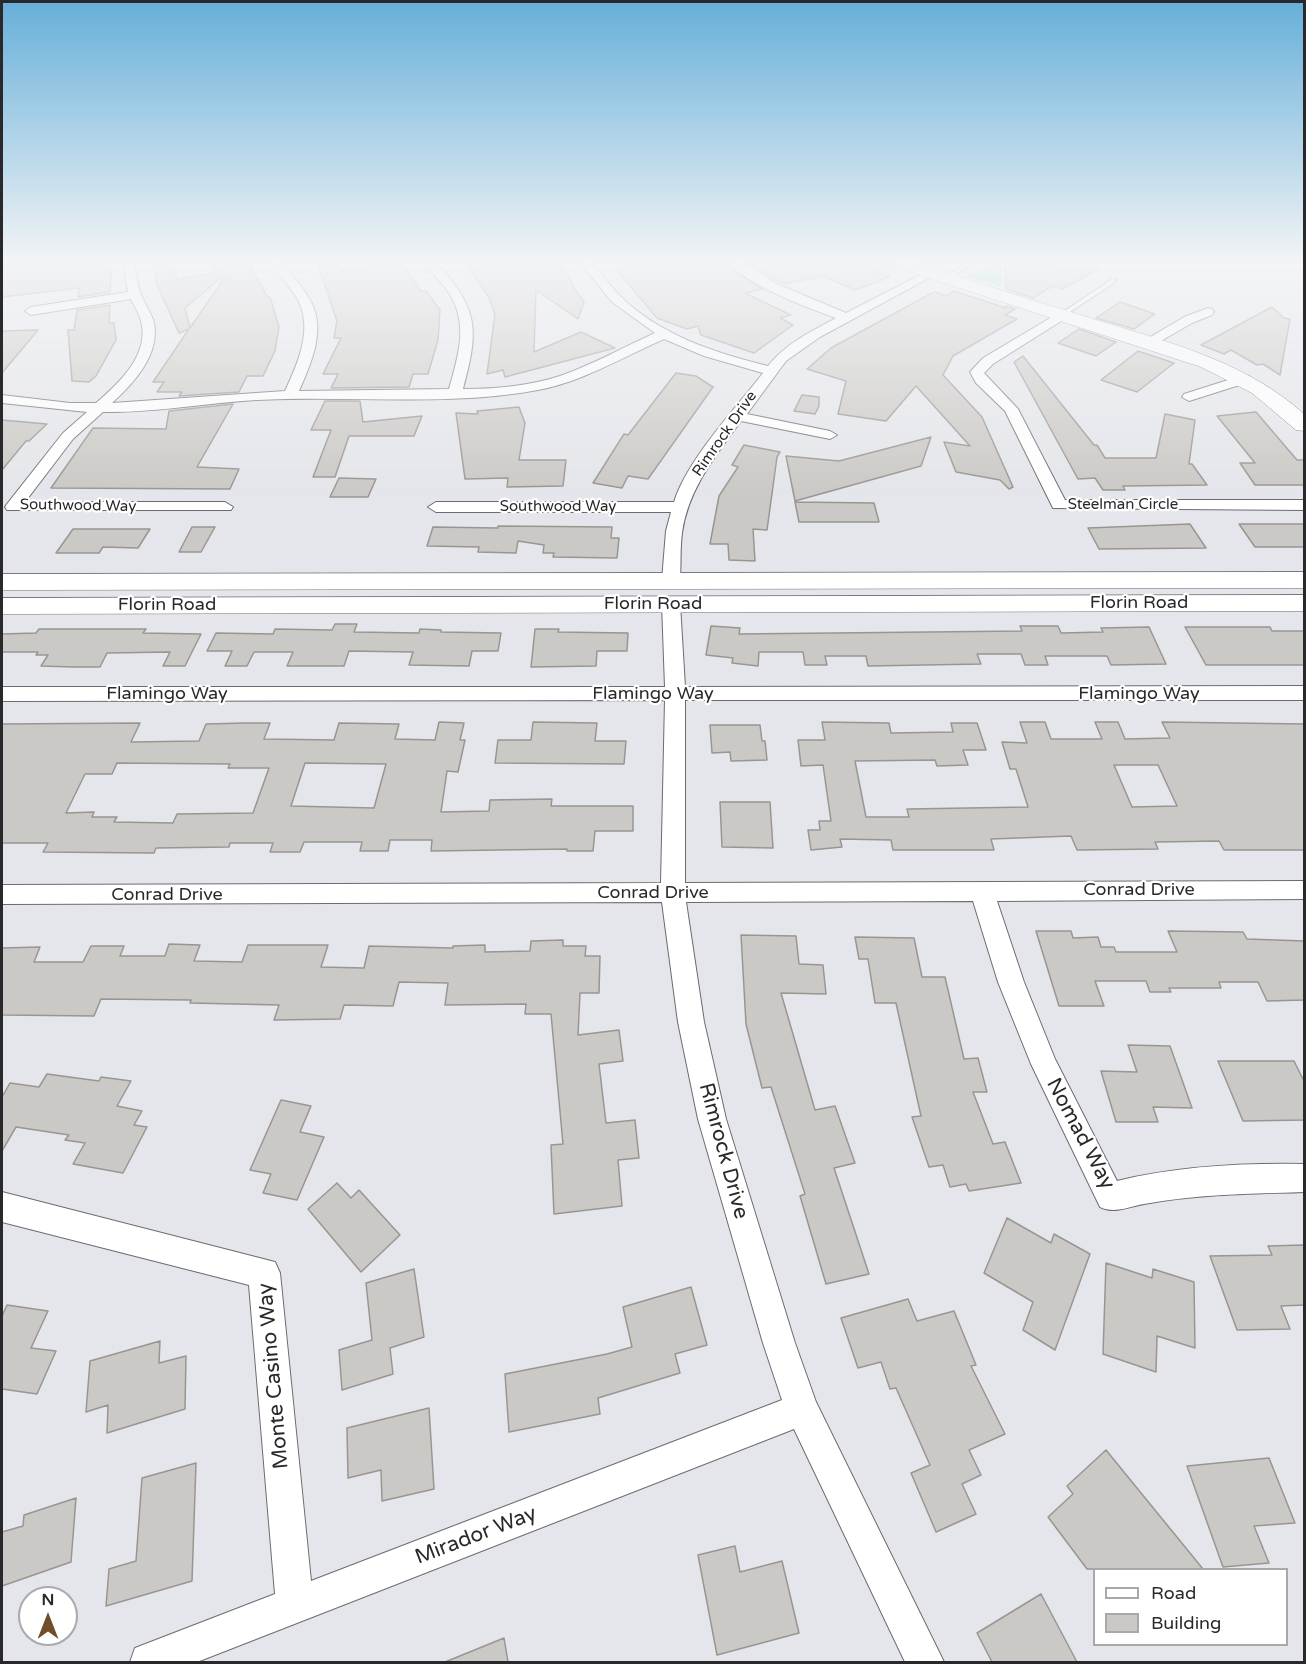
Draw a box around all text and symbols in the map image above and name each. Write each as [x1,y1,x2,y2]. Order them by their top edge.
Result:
street label: Rimrock Drive [689,388,761,480]
street label: Southwood Way [20,496,136,516]
street label: Steelman Circle [1068,496,1178,514]
street label: Southwood Way [500,498,616,516]
street label: Florin Road [1090,592,1188,614]
street label: Florin Road [604,593,702,615]
street label: Florin Road [118,594,216,616]
street label: Flamingo Way [106,683,228,705]
street label: Flamingo Way [592,683,714,705]
street label: Flamingo Way [1078,683,1200,705]
street label: Conrad Drive [1083,879,1195,901]
street label: Conrad Drive [597,882,709,904]
street label: Conrad Drive [111,884,223,906]
street label: Nomad Way [1040,1074,1120,1194]
street label: Rimrock Drive [693,1080,753,1222]
street label: Monte Casino Way [253,1282,295,1470]
street label: Mirador Way [412,1501,540,1571]
legend [1093,1568,1288,1646]
text: Road [1151,1582,1196,1604]
north arrow [18,1586,78,1646]
text: N [42,1590,54,1610]
text: Building [1151,1612,1221,1634]

